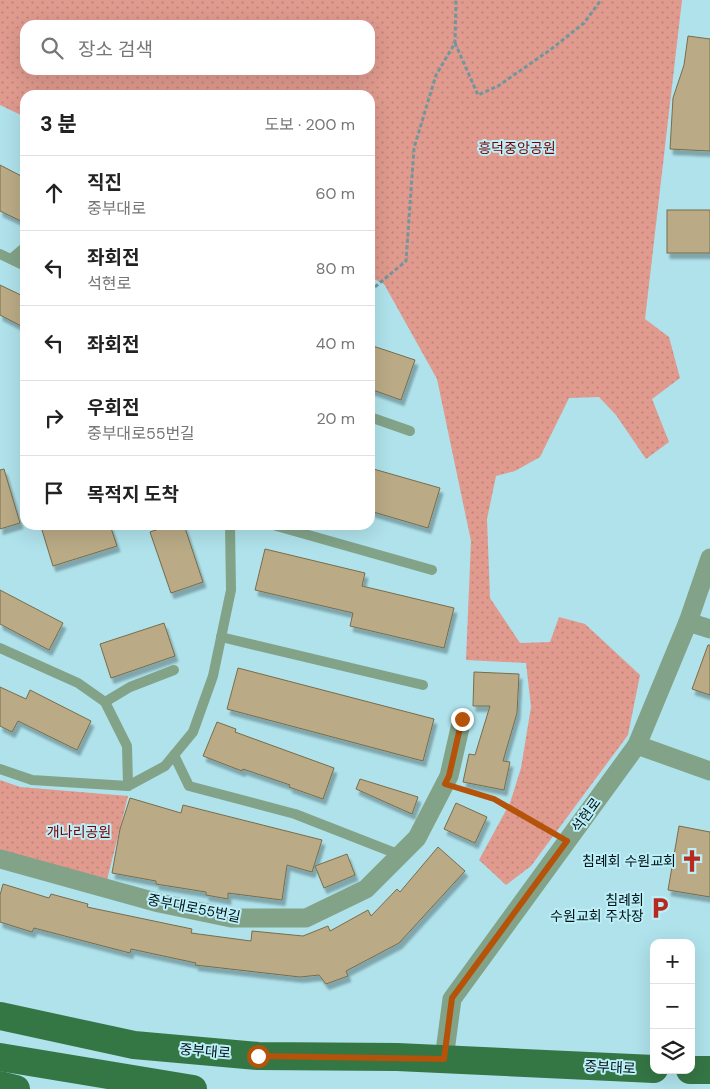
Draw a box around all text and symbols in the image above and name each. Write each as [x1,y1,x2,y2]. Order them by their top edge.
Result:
search box [20,20,375,75]
icon: search [38,34,66,62]
text: 장소 검색 [78,37,153,62]
text: 3 분 [40,110,77,138]
text: 도보 · 200 m [264,114,355,135]
park label: 흥덕중앙공원 [478,139,556,157]
text: 직진 [87,170,122,195]
icon: ahead [40,179,68,207]
text: 60 m [315,183,355,204]
text: 중부대로 [87,198,146,219]
text: 좌회전 [87,245,139,270]
icon: left [40,254,68,282]
text: 80 m [316,258,355,279]
text: 석현로 [87,273,131,294]
icon: left [40,329,68,357]
text: 좌회전 [87,332,139,357]
text: 40 m [316,333,355,354]
text: 우회전 [87,395,139,420]
icon: right [40,404,68,432]
text: 20 m [316,408,355,429]
text: 중부대로55번길 [87,423,195,444]
icon: arrive [40,479,68,507]
text: 목적지 도착 [87,482,179,507]
route end [451,708,474,731]
street label: 석현로 [567,794,605,836]
park label: 개나리공원 [47,823,111,841]
church icon: 침례회 수원교회 [679,848,705,874]
place label: 침례회 수원교회 [582,852,676,870]
street label: 중부대로55번길 [146,890,242,926]
place label: 침례회 수원교회 주차장 [550,891,644,925]
parking icon: 침례회 수원교회 주차장 [647,895,673,921]
map controls [650,939,695,1074]
button: + [650,939,695,984]
button: − [650,984,695,1029]
button: layers [650,1029,695,1074]
street label: 중부대로 [179,1040,232,1062]
route start [247,1045,270,1068]
street label: 중부대로 [584,1057,636,1077]

